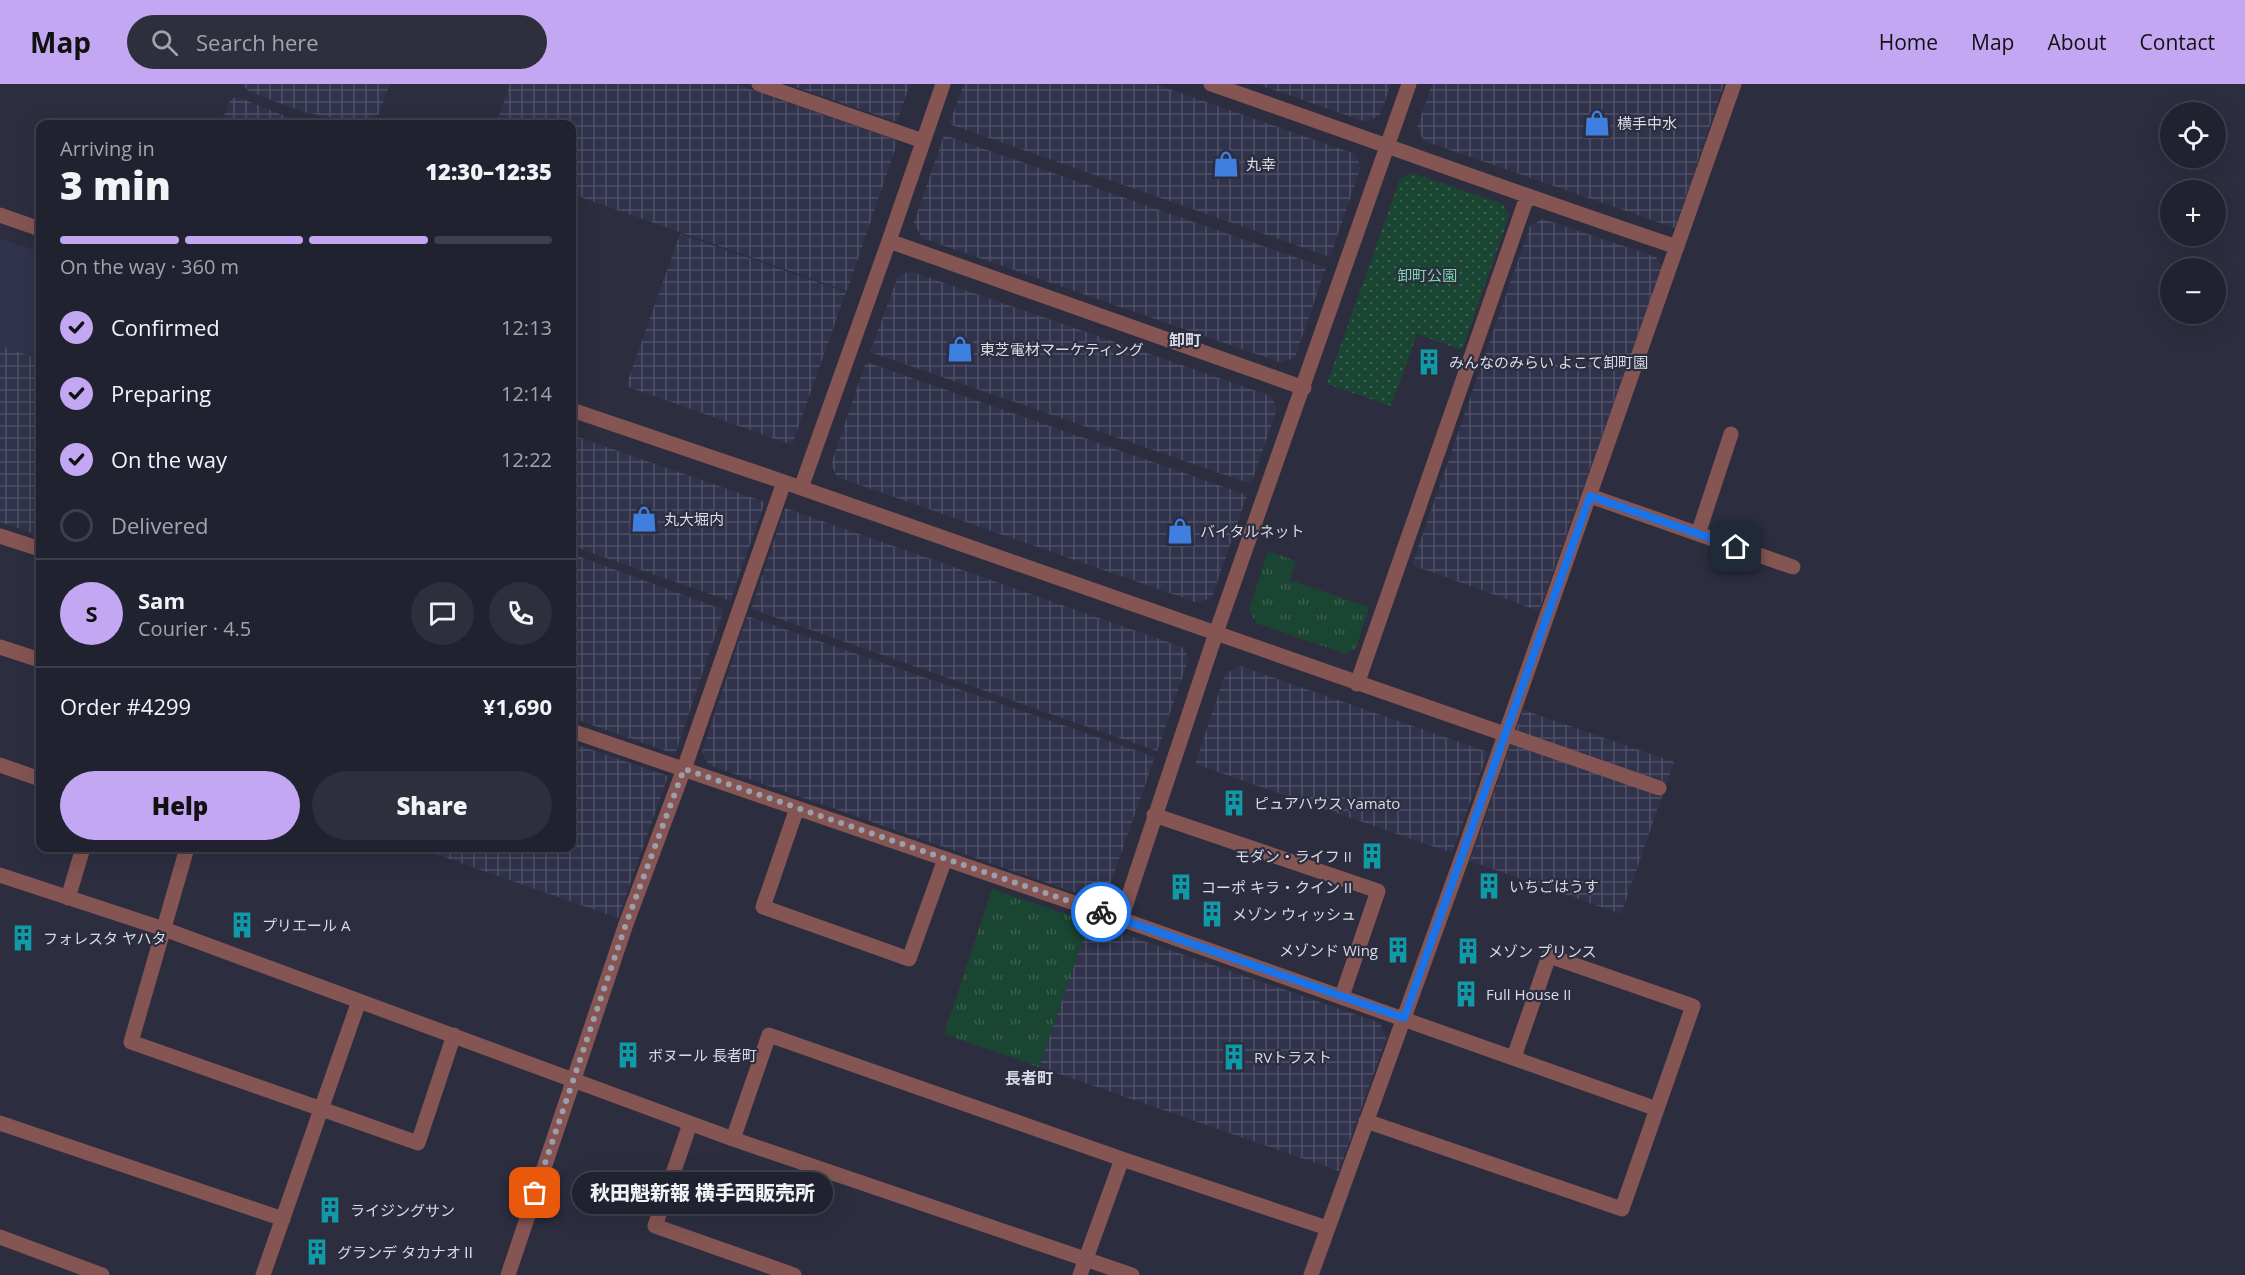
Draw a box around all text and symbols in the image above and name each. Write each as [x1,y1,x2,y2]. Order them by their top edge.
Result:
search box [127,15,547,69]
text: Map [30,23,91,61]
icon: search [148,26,181,59]
text: Search here [196,27,319,57]
text: Home [1879,28,1938,56]
text: Map [1971,28,2014,56]
text: About [2047,28,2107,56]
text: Contact [2140,28,2215,56]
map controls [2160,102,2226,324]
button: locate [2160,102,2226,168]
shop icon: 横手中水 [1582,108,1612,138]
place label: 横手中水 [1617,113,1677,133]
text: Arriving in [60,135,155,162]
shop icon: 丸幸 [1211,149,1241,179]
place label: 丸幸 [1246,154,1276,174]
text: 12:30–12:35 [425,156,552,186]
text: 3 min [60,158,171,211]
button: + [2160,180,2226,246]
text: On the way · 360 m [60,253,239,280]
button: − [2160,258,2226,324]
park label: 卸町公園 [1397,265,1457,285]
icon: check [60,311,93,344]
text: Confirmed [111,312,220,342]
text: 12:13 [501,314,552,341]
district label: 卸町 [1169,329,1201,351]
shop icon: 東芝電材マーケティング [945,334,975,364]
place label: 東芝電材マーケティング [980,339,1144,359]
building icon: みんなのみらい よこて卸町園 [1414,347,1444,377]
place label: みんなのみらい よこて卸町園 [1449,352,1648,372]
icon: check [60,377,93,410]
text: Preparing [111,378,211,408]
text: 12:14 [501,380,552,407]
icon: check [60,443,93,476]
text: On the way [111,444,227,474]
text: 12:22 [501,446,552,473]
shop icon: 丸大堀内 [629,504,659,534]
place label: 丸大堀内 [664,509,724,529]
text: Delivered [111,510,209,540]
shop icon: バイタルネット [1165,516,1195,546]
place label: バイタルネット [1200,521,1304,541]
pin [1710,521,1761,572]
icon: home [1719,530,1752,563]
button: chat [411,582,474,645]
button: phone [489,582,552,645]
text: Sam [138,585,185,615]
text: S [85,598,98,628]
text: Courier · 4.5 [138,615,251,642]
text: Order #4299 [60,691,191,721]
text: ¥1,690 [483,691,552,721]
button: Help [60,771,300,840]
button: Share [312,771,552,840]
building icon: ピュアハウス Yamato [1219,788,1249,818]
place label: ピュアハウス Yamato [1254,793,1400,813]
building icon: モダン・ライフ II [1357,841,1387,871]
place label: モダン・ライフ II [1235,846,1352,866]
building icon: いちごはうす [1474,871,1504,901]
building icon: コーポ キラ・クイン II [1166,872,1196,902]
place label: いちごはうす [1509,876,1599,896]
place label: コーポ キラ・クイン II [1201,877,1352,897]
courier [1071,882,1131,942]
icon: bike [1085,896,1118,929]
building icon: メゾン ウィッシュ [1197,899,1227,929]
place label: メゾン ウィッシュ [1232,904,1356,924]
building icon: プリエール A [227,910,257,940]
place label: プリエール A [262,915,351,935]
building icon: フォレスタ ヤハタ [8,923,38,953]
place label: フォレスタ ヤハタ [43,928,167,948]
building icon: メゾンド Wing [1383,935,1413,965]
building icon: メゾン プリンス [1453,936,1483,966]
place label: メゾンド Wing [1279,940,1378,960]
place label: メゾン プリンス [1488,941,1597,961]
building icon: Full House II [1451,979,1481,1009]
place label: Full House II [1486,984,1572,1004]
building icon: ボヌール 長者町 [613,1040,643,1070]
building icon: RVトラスト [1219,1042,1249,1072]
place label: ボヌール 長者町 [648,1045,757,1065]
place label: RVトラスト [1254,1047,1332,1067]
district label: 長者町 [1005,1067,1053,1089]
pin [509,1167,560,1218]
callout: 秋田魁新報 横手西販売所 [571,1172,832,1214]
icon: bag [518,1176,551,1209]
text: 秋田魁新報 横手西販売所 [590,1179,815,1206]
building icon: ライジングサン [315,1195,345,1225]
place label: ライジングサン [350,1200,455,1220]
building icon: グランデ タカナオⅡ [302,1237,332,1267]
place label: グランデ タカナオⅡ [337,1242,476,1262]

